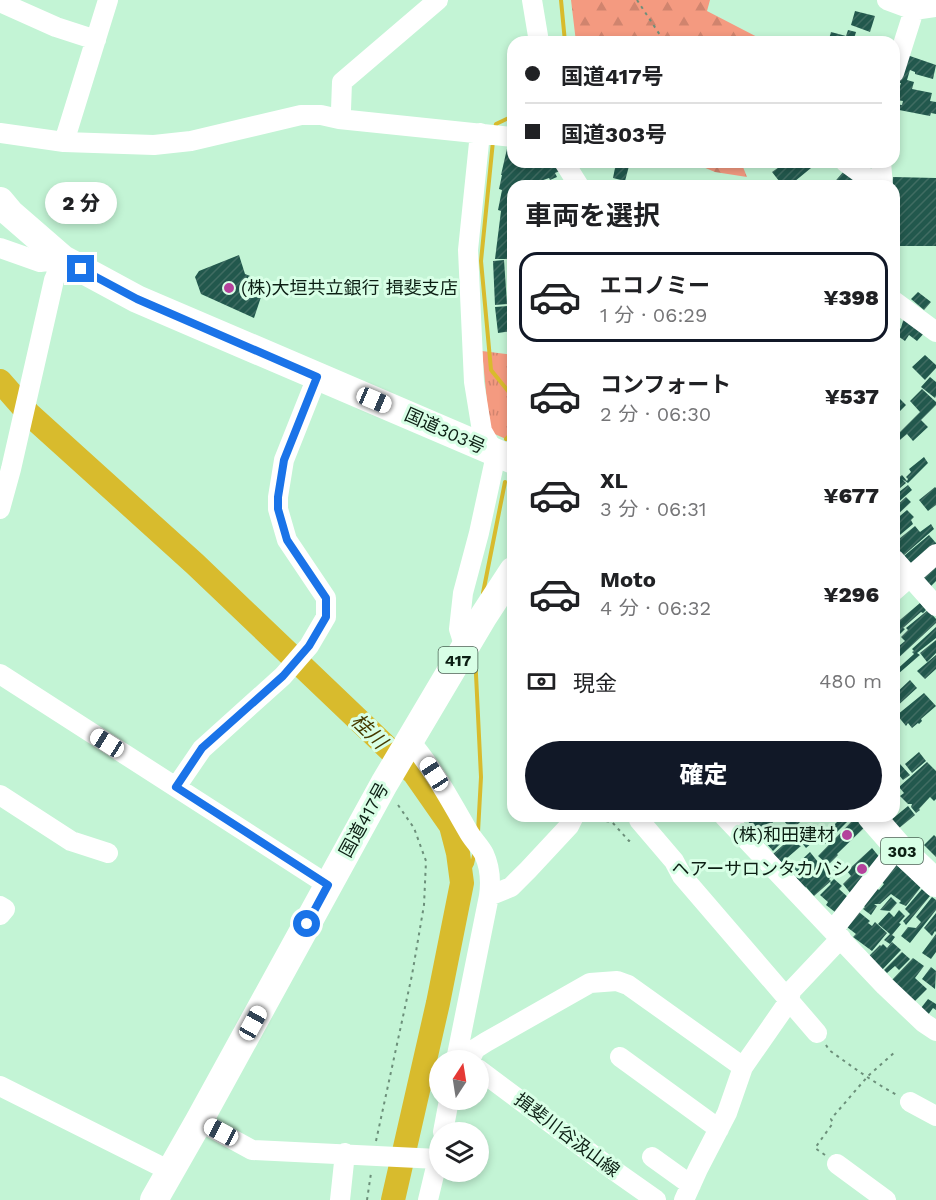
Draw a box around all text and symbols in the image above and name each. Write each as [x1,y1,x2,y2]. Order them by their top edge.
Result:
text: 国道417号 [561,64,664,89]
text: 国道303号 [561,122,667,147]
callout: 2 分 [45,182,117,224]
text: 2 分 [62,191,100,215]
text: 車両を選択 [525,200,660,232]
route end [67,255,94,282]
icon: car [528,270,582,324]
text: エコノミー [600,273,710,298]
place label: (株)大垣共立銀行 揖斐支店 [241,277,458,298]
marker: (株)大垣共立銀行 揖斐支店 [222,281,236,295]
text: ¥398 [823,285,879,310]
text: 1 分 · 06:29 [600,303,707,327]
icon: car [528,369,582,423]
text: コンフォート [600,372,731,397]
text: ¥537 [825,384,879,409]
car [354,385,394,415]
text: 2 分 · 06:30 [600,402,711,426]
street label: 国道303号 [402,403,489,458]
icon: car [528,468,582,522]
text: XL [600,468,628,493]
text: ¥677 [823,483,879,508]
text: 3 分 · 06:31 [600,497,707,521]
icon: car [528,567,582,621]
text: Moto [600,567,656,592]
text: ¥296 [824,582,879,607]
text: 4 分 · 06:32 [600,596,711,620]
road number: 417 [438,647,478,673]
icon: cash [525,665,558,698]
text: 480 m [819,669,882,693]
text: 現金 [573,671,617,696]
water label: 桂川 [346,708,393,755]
car [87,726,127,760]
button: 確定 [525,741,882,810]
car [417,754,451,794]
street label: 国道417号 [335,779,393,861]
place label: (株)和田建材 [732,824,835,845]
marker: (株)和田建材 [840,828,854,842]
road number: 303 [881,838,923,864]
place label: ヘアーサロンタカハシ [671,858,850,879]
marker: ヘアーサロンタカハシ [855,862,869,876]
route start [293,910,320,937]
car [236,1003,270,1043]
north arrow [429,1050,489,1110]
map controls [429,1050,489,1182]
street label: 揖斐川谷汲山線 [511,1088,624,1181]
car [201,1116,241,1148]
button: layers [429,1122,489,1182]

